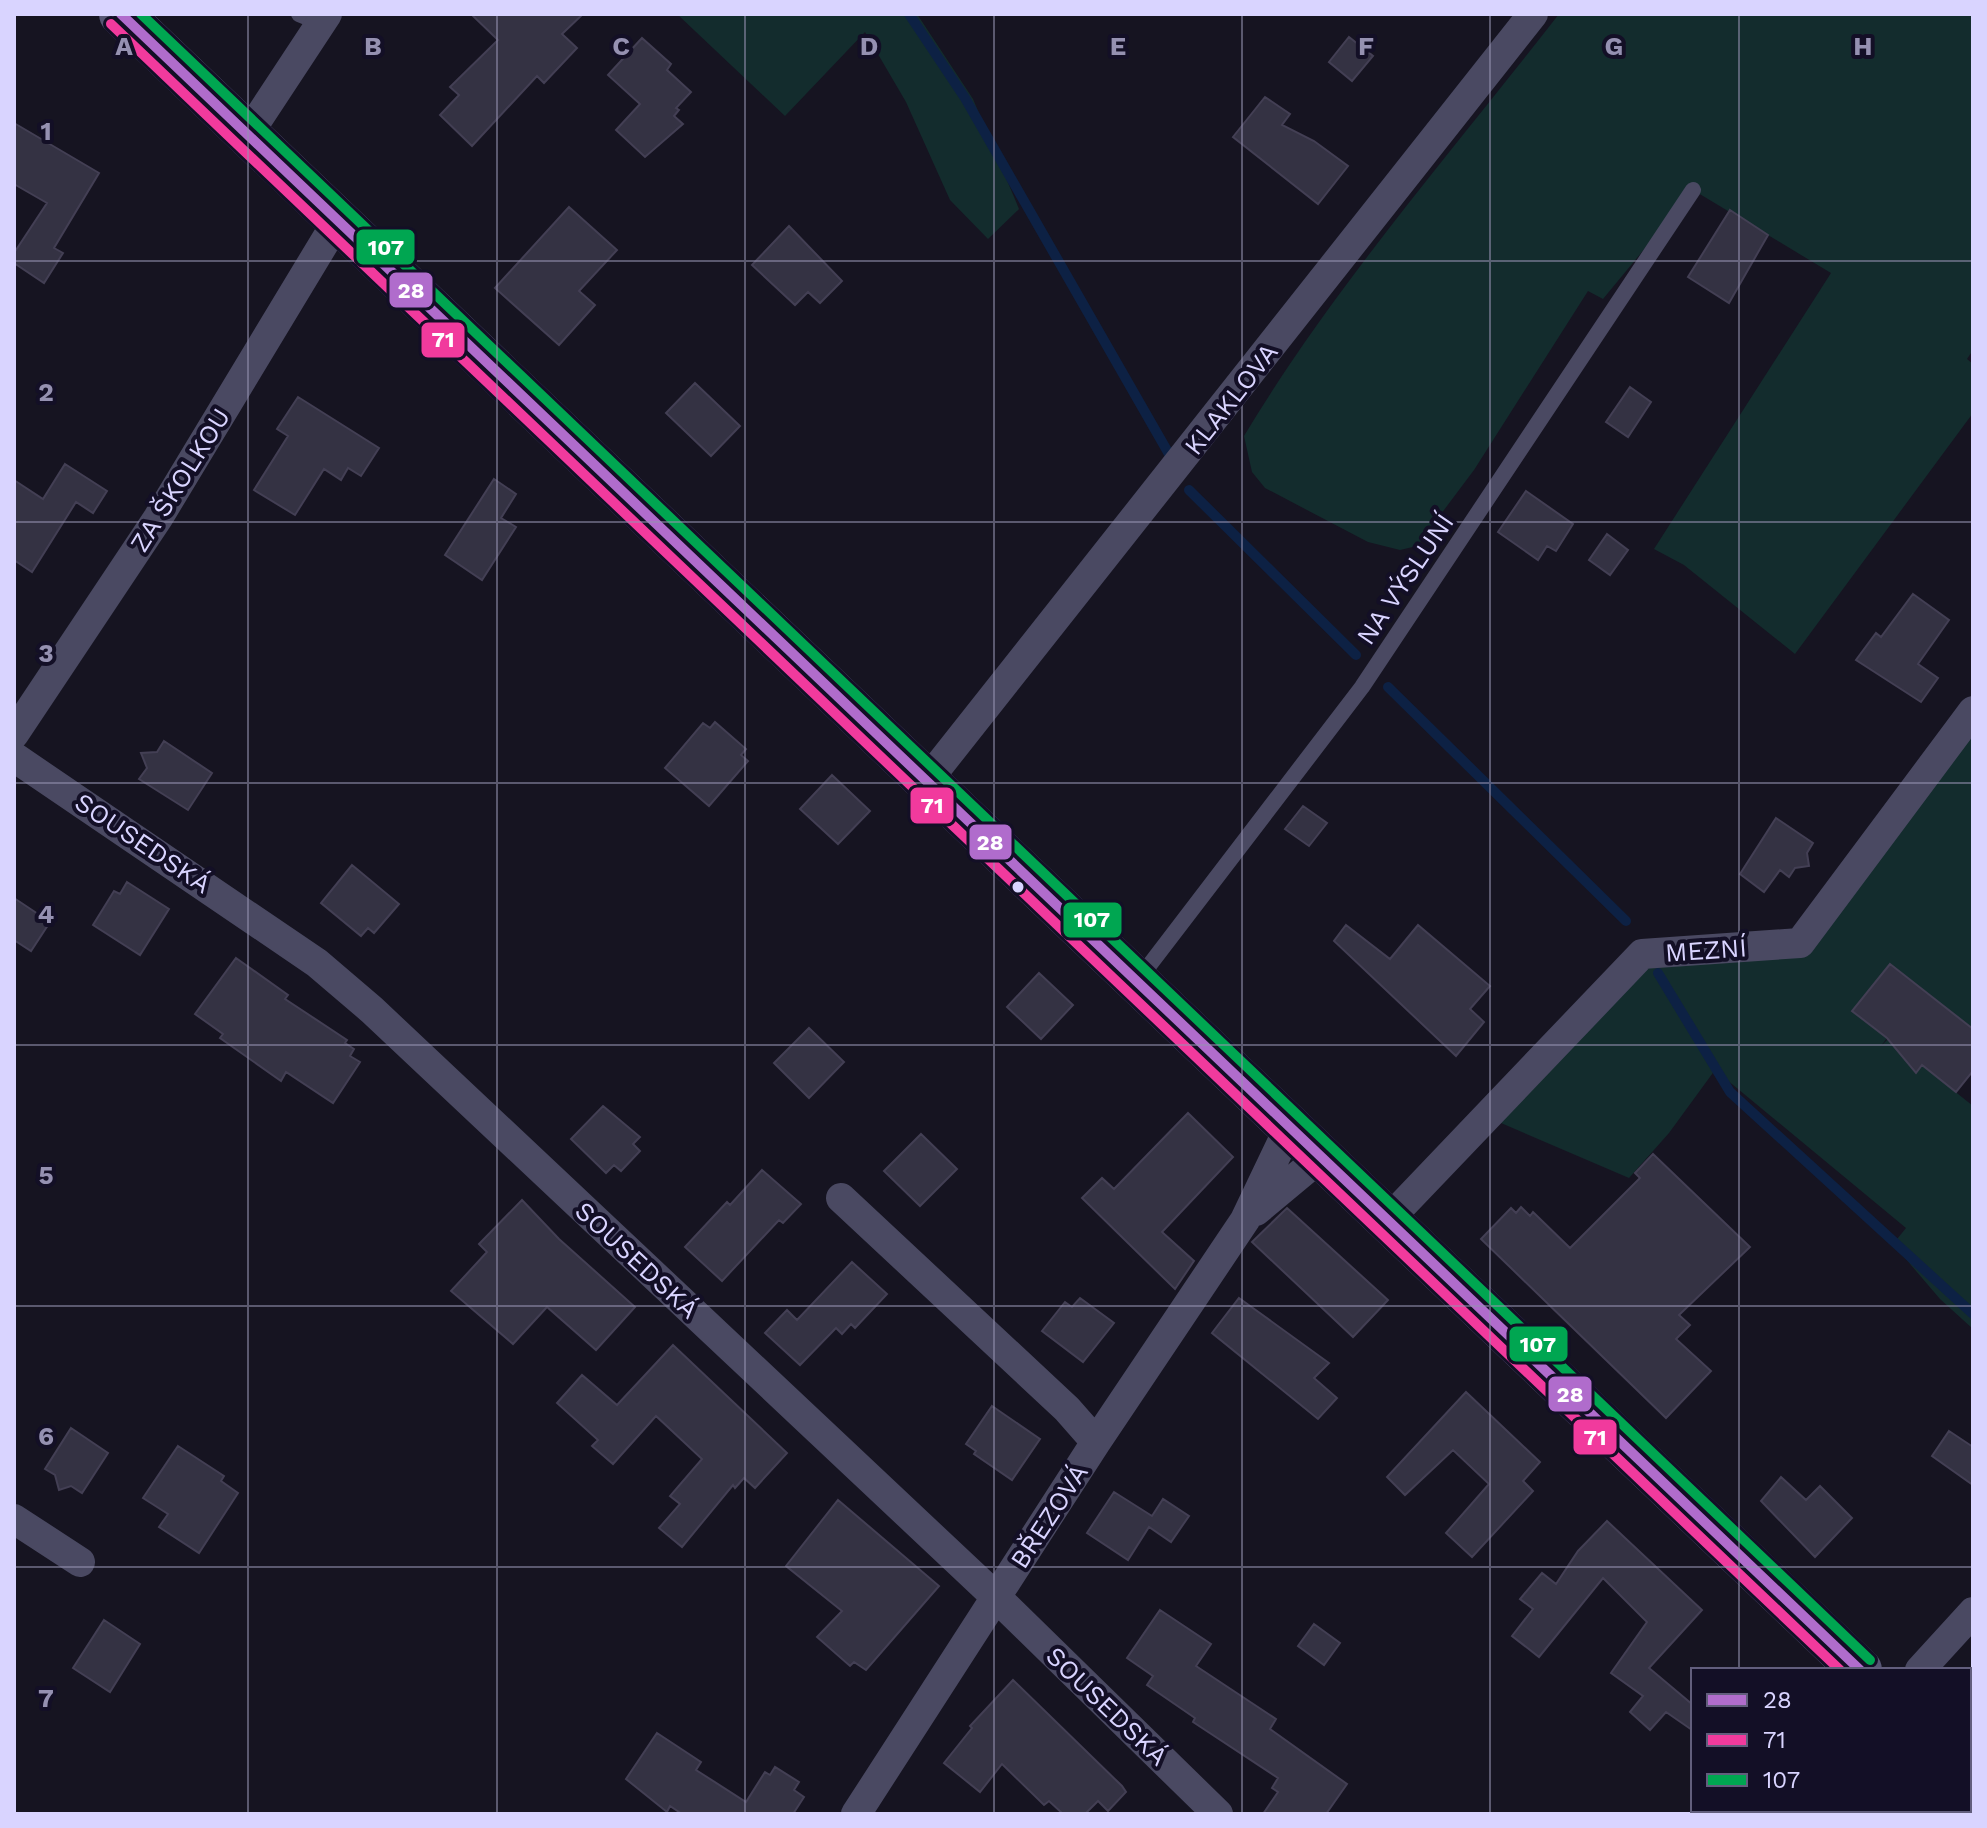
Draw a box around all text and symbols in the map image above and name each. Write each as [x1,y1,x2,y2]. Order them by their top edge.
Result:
text: A [115,31,133,61]
text: B [364,31,382,61]
text: C [612,31,630,61]
text: D [860,31,878,61]
text: E [1110,31,1126,61]
text: F [1358,31,1374,61]
text: G [1605,31,1623,61]
text: H [1853,31,1873,61]
text: 1 [40,116,52,146]
line badge: 107 [355,228,416,266]
text: 107 [368,235,404,260]
line badge: 28 [388,271,434,309]
text: 28 [398,278,424,303]
line badge: 71 [420,321,466,359]
text: 71 [432,327,454,352]
street label: KLAKLOVA [1178,337,1284,461]
text: 2 [38,377,54,407]
street label: ZA ŠKOLKOU [124,403,236,557]
street label: NA VÝSLUNÍ [1350,508,1460,650]
text: 3 [38,638,54,668]
line badge: 71 [909,786,955,825]
street label: SOUSEDSKÁ [69,787,217,899]
text: 71 [921,793,943,818]
line badge: 28 [968,823,1013,861]
text: 28 [977,830,1003,855]
unlabelled marker [1010,879,1026,895]
text: 4 [38,899,55,929]
line badge: 107 [1062,901,1123,939]
text: 107 [1074,907,1110,932]
street label: MEZNÍ [1664,932,1748,968]
text: 5 [38,1160,54,1190]
street label: SOUSEDSKÁ [569,1195,705,1325]
line badge: 107 [1508,1325,1569,1363]
text: 107 [1520,1332,1556,1357]
line badge: 28 [1547,1375,1593,1413]
text: 28 [1557,1382,1583,1407]
line badge: 71 [1572,1418,1618,1456]
text: 6 [38,1421,54,1451]
text: 71 [1584,1425,1606,1450]
street label: BŘEZOVÁ [1004,1458,1094,1574]
street label: SOUSEDSKÁ [1040,1641,1174,1771]
legend [1691,1668,1971,1812]
text: 7 [38,1683,54,1713]
text: 28 [1763,1686,1792,1714]
text: 71 [1763,1726,1786,1754]
text: 107 [1763,1766,1800,1794]

